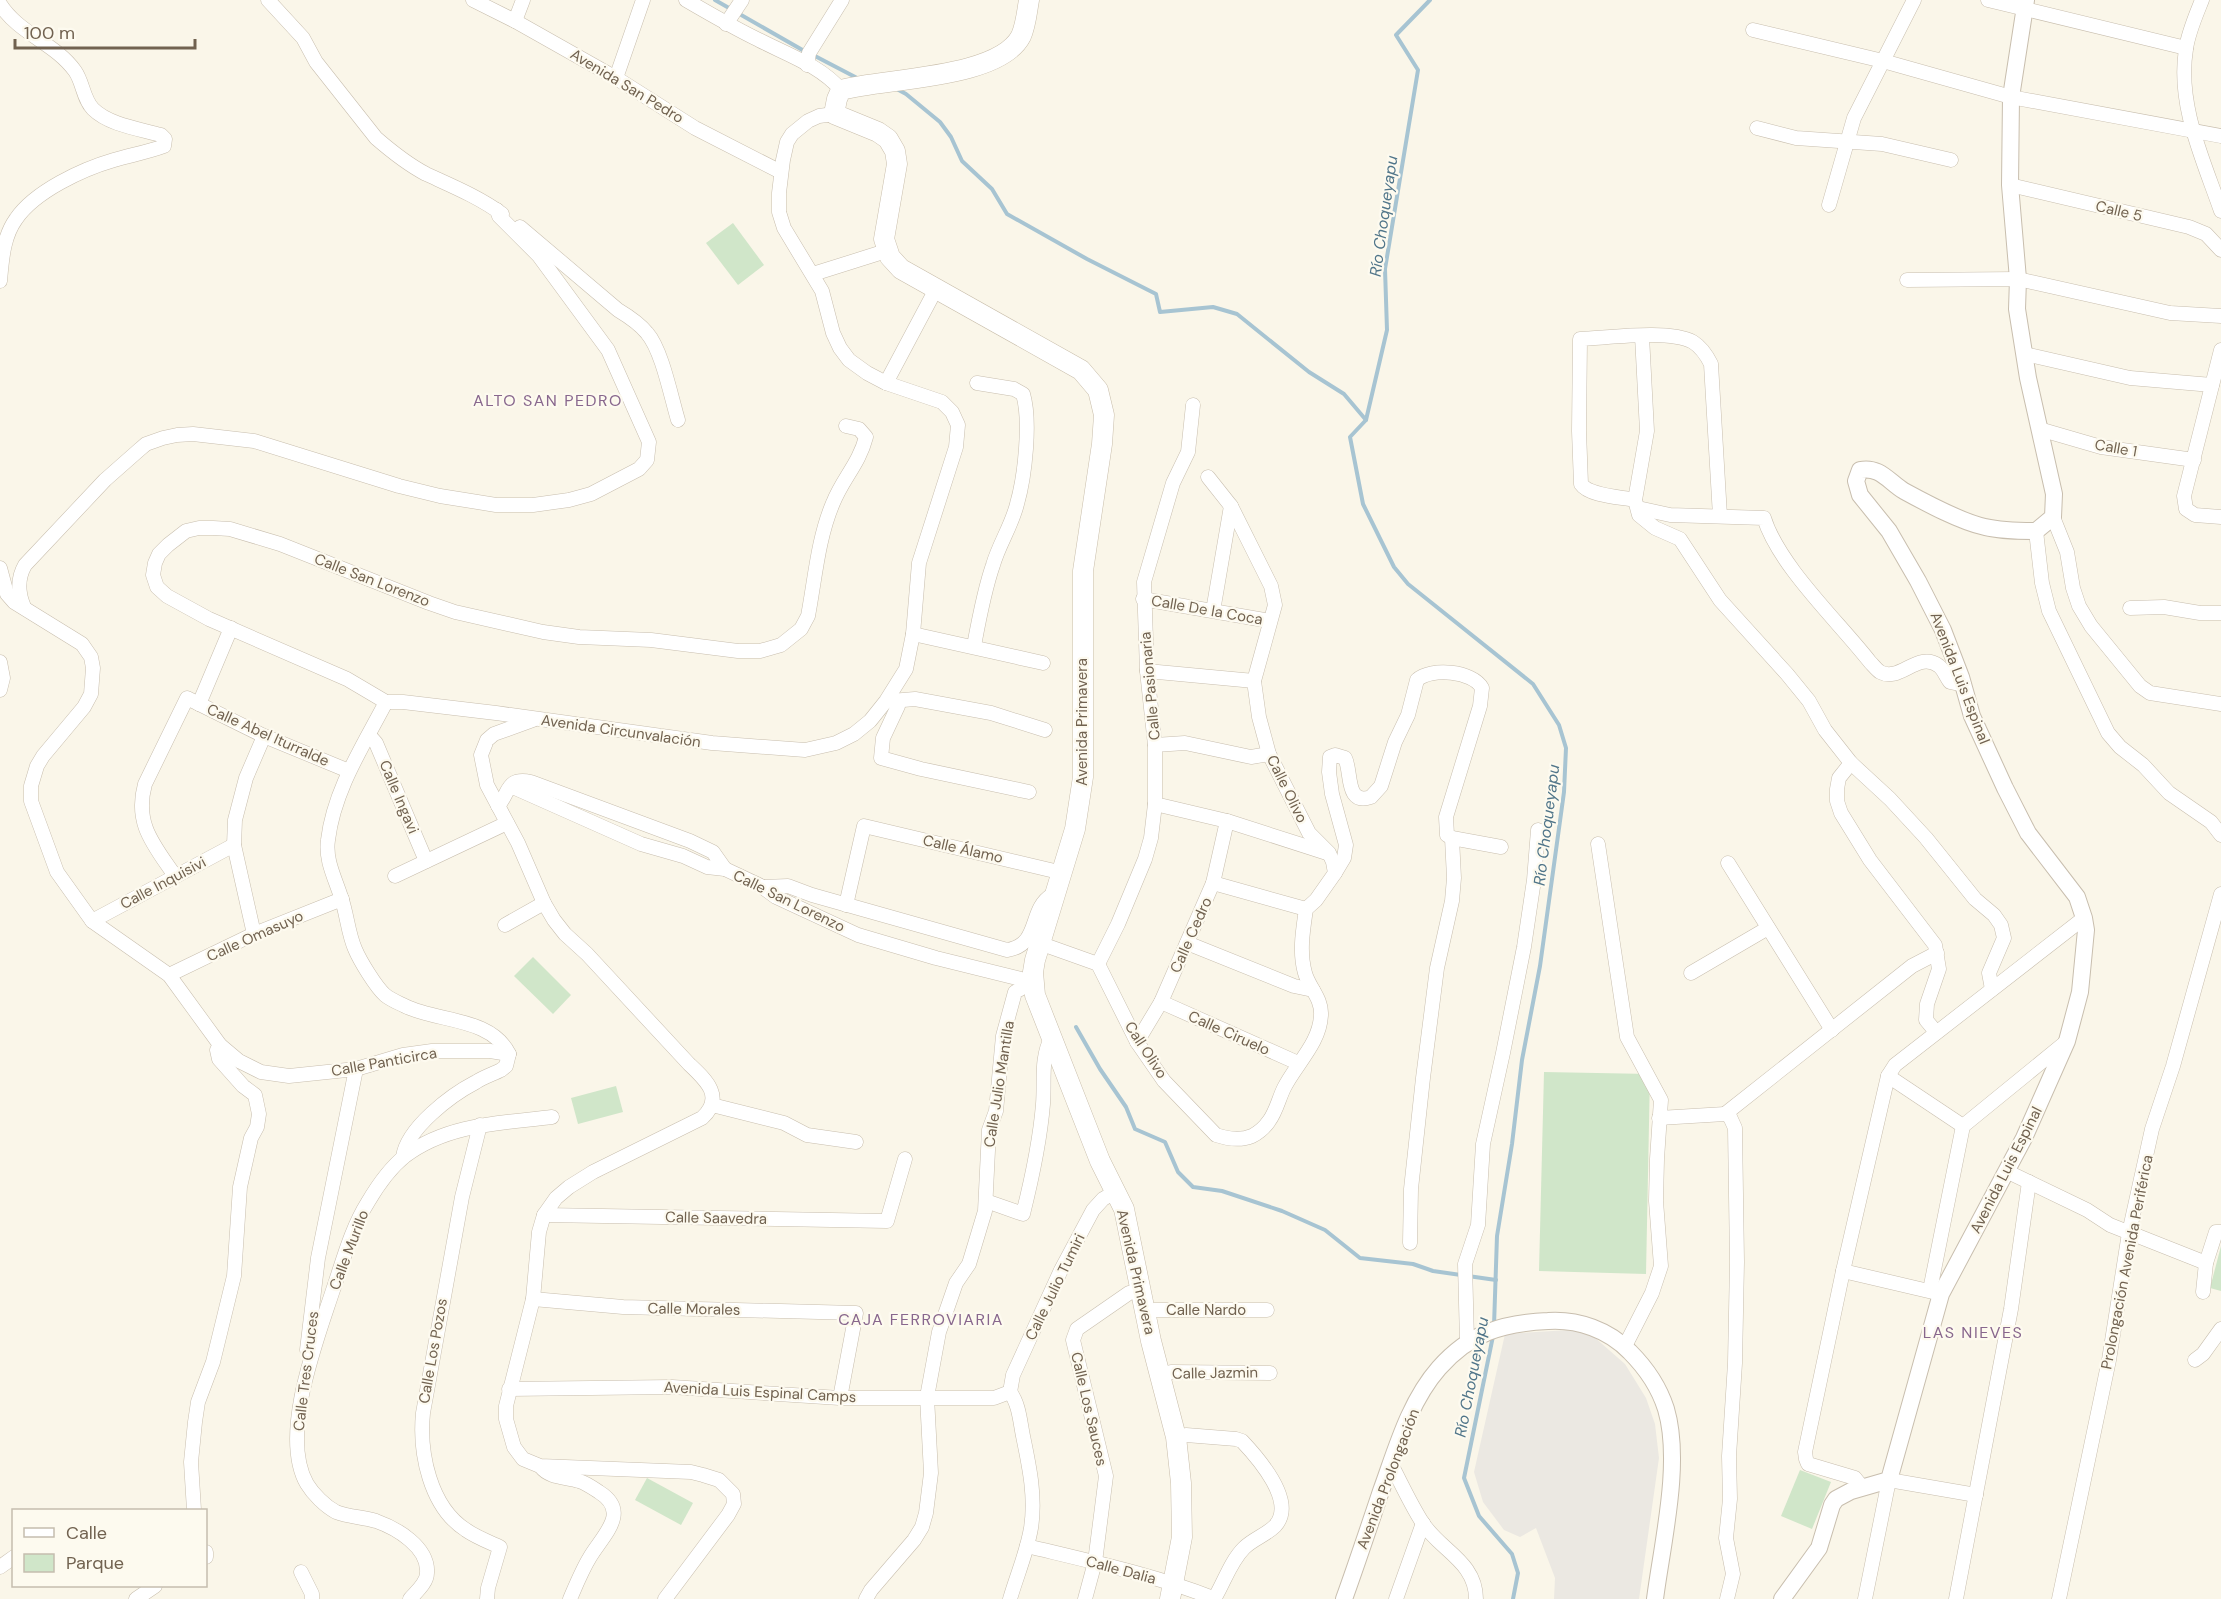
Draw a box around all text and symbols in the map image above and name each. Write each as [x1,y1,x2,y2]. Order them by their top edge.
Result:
scale bar [15,12,195,50]
text: 100 m [24,21,75,45]
street label: Avenida San Pedro [567,44,687,128]
water label: Río Choqueyapu [1365,154,1402,278]
street label: Calle 5 [2094,196,2144,226]
district label: ALTO SAN PEDRO [473,390,623,411]
street label: Calle 1 [2093,434,2139,462]
street label: Calle San Lorenzo [311,549,433,611]
street label: Calle De la Coca [1150,590,1264,630]
street label: Avenida Luis Espinal [1926,609,1994,747]
street label: Calle Pasionaria [1135,631,1165,741]
street label: Avenida Primavera [1072,658,1092,786]
street label: Calle Abel Iturralde [204,699,332,771]
street label: Avenida Circunvalación [540,710,702,752]
street label: Calle Olivo [1262,752,1312,826]
street label: Calle Ingavi [375,757,423,837]
water label: Río Choqueyapu [1529,763,1564,887]
street label: Calle Álamo [921,830,1005,868]
street label: Calle Inquisivi [117,852,209,914]
street label: Calle San Lorenzo [730,865,848,937]
street label: Calle Cedro [1165,894,1217,976]
street label: Calle Omasuyo [203,906,307,966]
street label: Calle Ciruelo [1185,1006,1273,1060]
street label: Call Olivo [1120,1017,1172,1083]
street label: Calle Julio Mantilla [979,1019,1019,1149]
street label: Calle Panticirca [330,1043,438,1081]
street label: Avenida Luis Espinal [1965,1103,2047,1237]
street label: Prolongación Avenida Periférica [2096,1153,2158,1371]
street label: Calle Murillo [325,1207,373,1293]
street label: Calle Saavedra [665,1207,767,1229]
street label: Avenida Primavera [1112,1207,1160,1337]
street label: Calle Julio Tumiri [1020,1230,1090,1344]
street label: Calle Los Pozos [414,1297,452,1405]
street label: Calle Morales [647,1298,741,1320]
street label: Calle Nardo [1166,1300,1246,1320]
district label: CAJA FERROVIARIA [838,1309,1004,1330]
street label: Calle Tres Cruces [289,1310,323,1432]
water label: Río Choqueyapu [1450,1315,1493,1439]
district label: LAS NIEVES [1923,1322,2023,1343]
street label: Calle Los Sauces [1066,1350,1112,1468]
street label: Calle Jazmin [1172,1362,1258,1384]
street label: Avenida Luis Espinal Camps [663,1377,857,1407]
street label: Avenida Prolongación [1352,1406,1424,1552]
legend [12,1509,207,1587]
text: Calle [66,1521,107,1545]
text: Parque [66,1551,124,1575]
street label: Calle Dalia [1084,1551,1158,1589]

